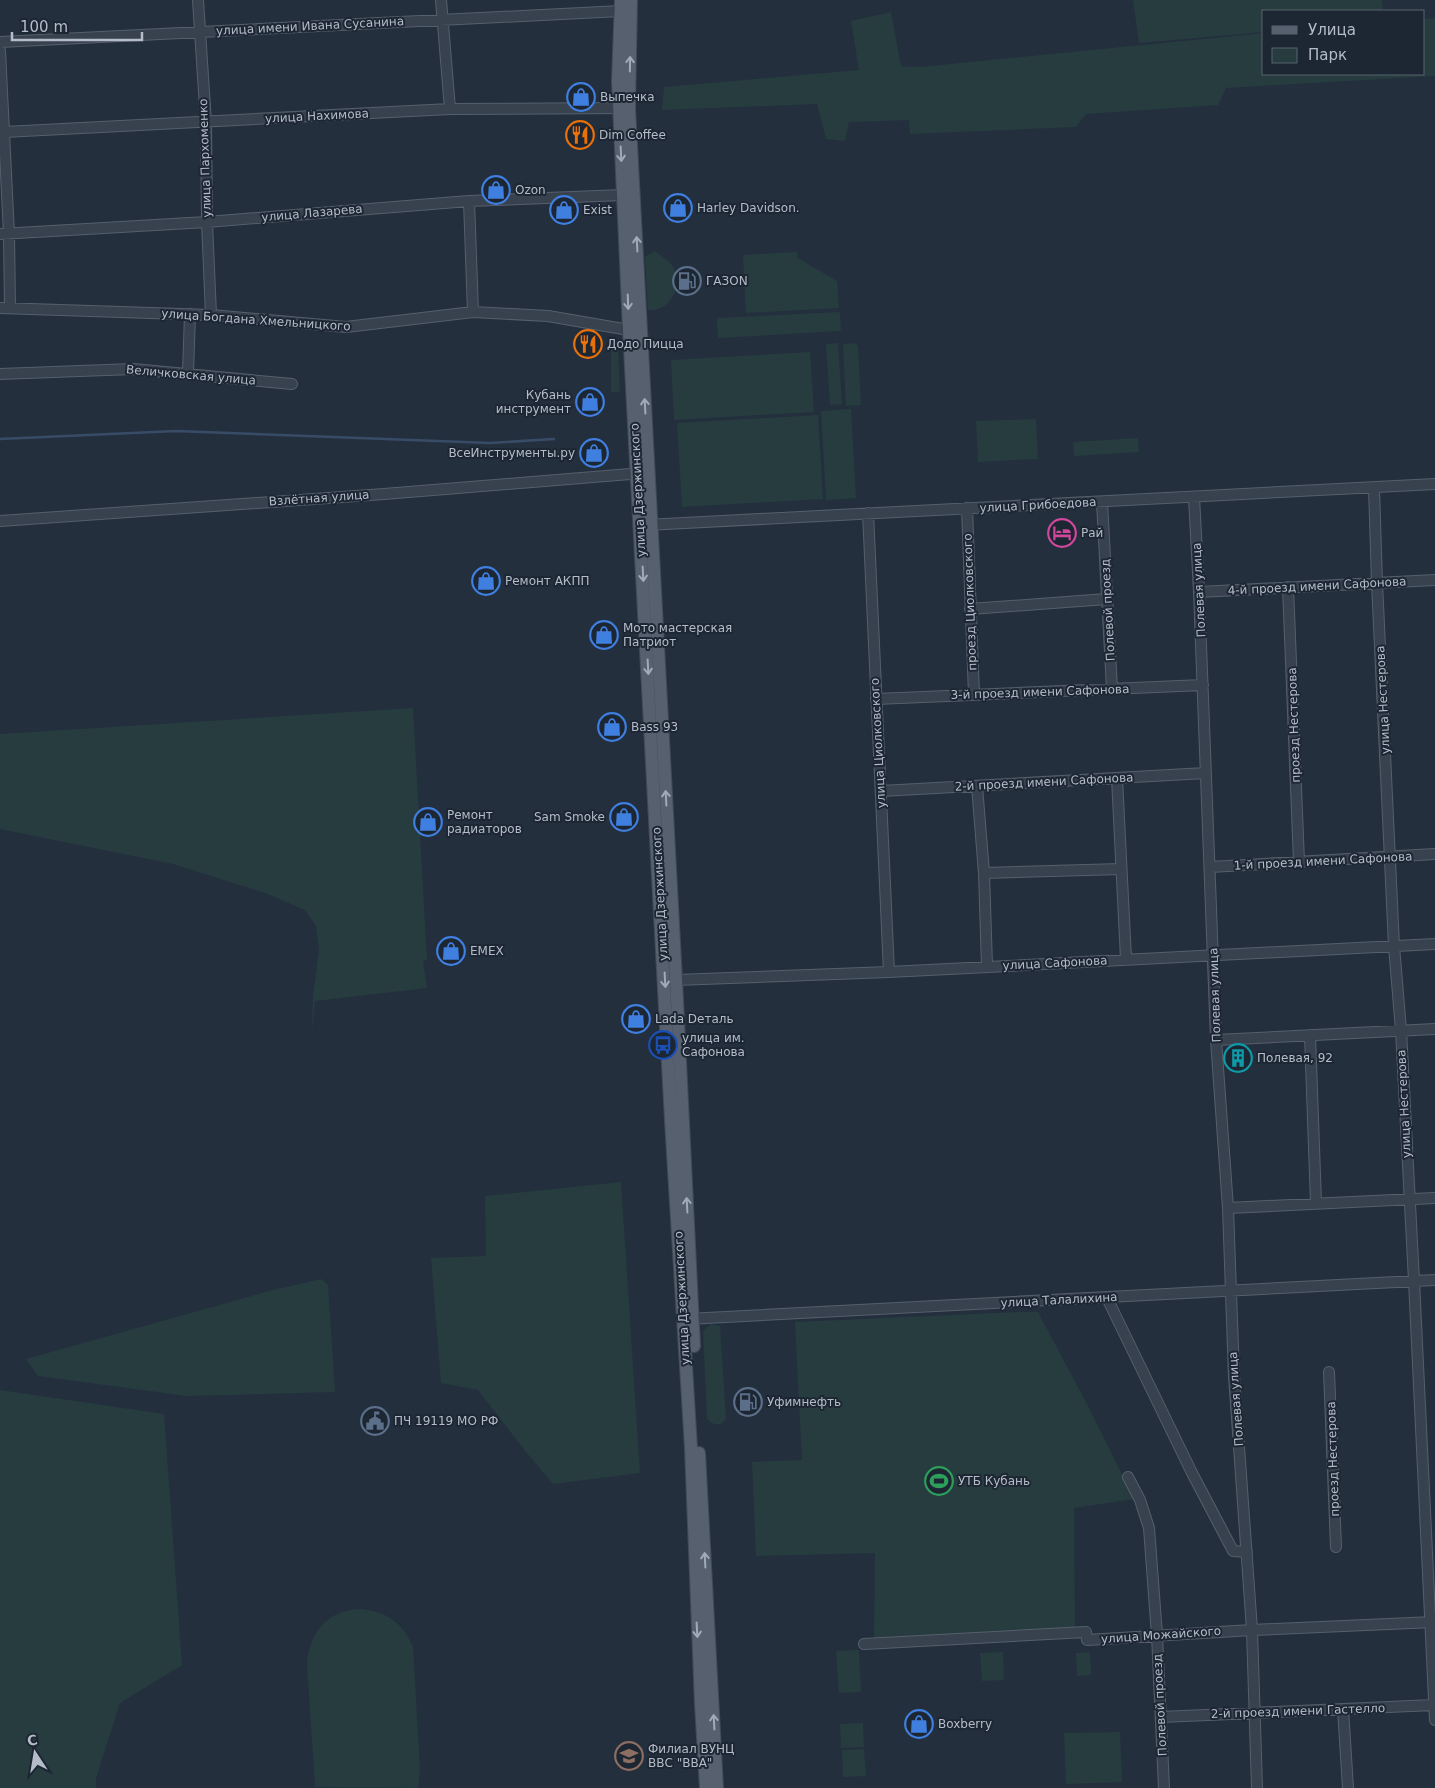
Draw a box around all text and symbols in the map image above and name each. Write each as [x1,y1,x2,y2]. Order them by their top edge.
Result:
scale bar [12,10,142,42]
legend [1262,10,1425,75]
street label: улица имени Ивана Сусанина [216,14,404,38]
text: 100 m [20,18,68,36]
text: Улица [1308,21,1356,39]
text: Парк [1308,46,1347,64]
one-way arrow [625,56,634,72]
shop icon: Выпечка [566,82,596,112]
place label: Выпечка [600,90,655,104]
street label: улица Пархоменко [196,98,214,218]
street label: улица Нахимова [265,106,369,126]
restaurant icon: Dim Coffee [565,120,595,150]
place label: Dim Coffee [599,128,666,142]
one-way arrow [616,145,625,161]
shop icon: Ozon [481,175,511,205]
place label: Ozon [515,183,546,197]
shop icon: Harley Davidson. [663,193,693,223]
shop icon: Exist [549,195,579,225]
place label: Harley Davidson. [697,201,800,215]
street label: улица Лазарева [261,202,363,224]
place label: Exist [583,203,612,217]
one-way arrow [632,236,641,252]
fuel station icon: ГАЗON [672,266,702,296]
place label: ГАЗON [706,274,748,288]
one-way arrow [623,294,633,310]
street label: улица Богдана Хмельницкого [161,306,351,334]
restaurant icon: Додо Пицца [573,329,603,359]
place label: Додо Пицца [607,337,684,351]
street label: Величковская улица [126,362,256,388]
shop icon: Кубань инструмент [575,387,605,417]
place label: Кубань инструмент [496,388,571,416]
one-way arrow [640,398,650,414]
street label: улица Дзержинского [628,423,648,557]
shop icon: ВсеИнструменты.ру [579,438,609,468]
place label: ВсеИнструменты.ру [448,446,575,460]
street label: Взлётная улица [268,487,370,509]
street label: улица Грибоедова [979,495,1097,515]
hotel icon: Рай [1047,518,1077,548]
place label: Рай [1081,526,1103,540]
street label: проезд Циолковского [961,533,979,671]
street label: Полевая улица [1190,542,1208,638]
street label: Полевой проезд [1098,559,1118,661]
one-way arrow [638,565,647,581]
shop icon: Ремонт АКПП [471,566,501,596]
place label: Ремонт АКПП [505,574,589,588]
street label: 4-й проезд имени Сафонова [1227,574,1407,598]
shop icon: Мото мастерская Патриот [589,620,619,650]
place label: Мото мастерская Патриот [623,621,732,649]
street label: улица Нестерова [1373,645,1393,755]
one-way arrow [643,659,652,675]
street label: проезд Нестерова [1285,667,1303,783]
street label: улица Циолковского [868,677,888,809]
street label: 3-й проезд имени Сафонова [950,682,1130,702]
shop icon: Bass 93 [597,712,627,742]
place label: Bass 93 [631,720,678,734]
street label: 2-й проезд имени Сафонова [954,770,1134,794]
one-way arrow [661,790,670,806]
shop icon: Sam Smoke [609,802,639,832]
shop icon: Ремонт радиаторов [413,807,443,837]
place label: Ремонт радиаторов [447,808,522,836]
place label: Sam Smoke [534,810,605,824]
street label: улица Дзержинского [650,827,670,961]
street label: 1-й проезд имени Сафонова [1233,849,1413,873]
shop icon: EMEX [436,936,466,966]
place label: EMEX [470,944,504,958]
street label: Полевая улица [1206,947,1224,1043]
street label: улица Сафонова [1002,953,1108,973]
one-way arrow [660,972,669,988]
shop icon: Lada Dеталь [621,1004,651,1034]
place label: Lada Dеталь [655,1012,734,1026]
bus stop icon: улица им. Сафонова [648,1030,678,1060]
place label: улица им. Сафонова [682,1031,745,1059]
building icon: Полевая, 92 [1223,1043,1253,1073]
street label: улица Нестерова [1394,1049,1414,1159]
place label: Полевая, 92 [1257,1051,1333,1065]
one-way arrow [683,1197,692,1213]
street label: улица Дзержинского [672,1231,692,1365]
street label: улица Талалихина [1000,1290,1118,1310]
street label: Полевая улица [1226,1351,1246,1447]
fuel station icon: Уфимнефть [733,1387,763,1417]
place label: Уфимнефть [767,1395,841,1409]
street label: проезд Нестерова [1324,1401,1342,1517]
public building icon: ПЧ 19119 МО РФ [360,1406,390,1436]
place label: ПЧ 19119 МО РФ [394,1414,498,1428]
sports icon: УТБ Кубань [924,1466,954,1496]
place label: УТБ Кубань [958,1474,1030,1488]
one-way arrow [700,1552,709,1568]
one-way arrow [693,1622,702,1638]
street label: улица Можайского [1100,1624,1222,1646]
street label: Полевой проезд [1150,1654,1170,1756]
street label: 2-й проезд имени Гастелло [1211,1701,1385,1721]
shop icon: Boxberry [904,1709,934,1739]
one-way arrow [709,1714,718,1730]
place label: Boxberry [938,1717,992,1731]
north arrow [10,1728,60,1778]
text: С [26,1731,39,1749]
school or university icon: Филиал ВУНЦ ВВС "ВВА" [614,1741,644,1771]
place label: Филиал ВУНЦ ВВС "ВВА" [648,1742,734,1770]

